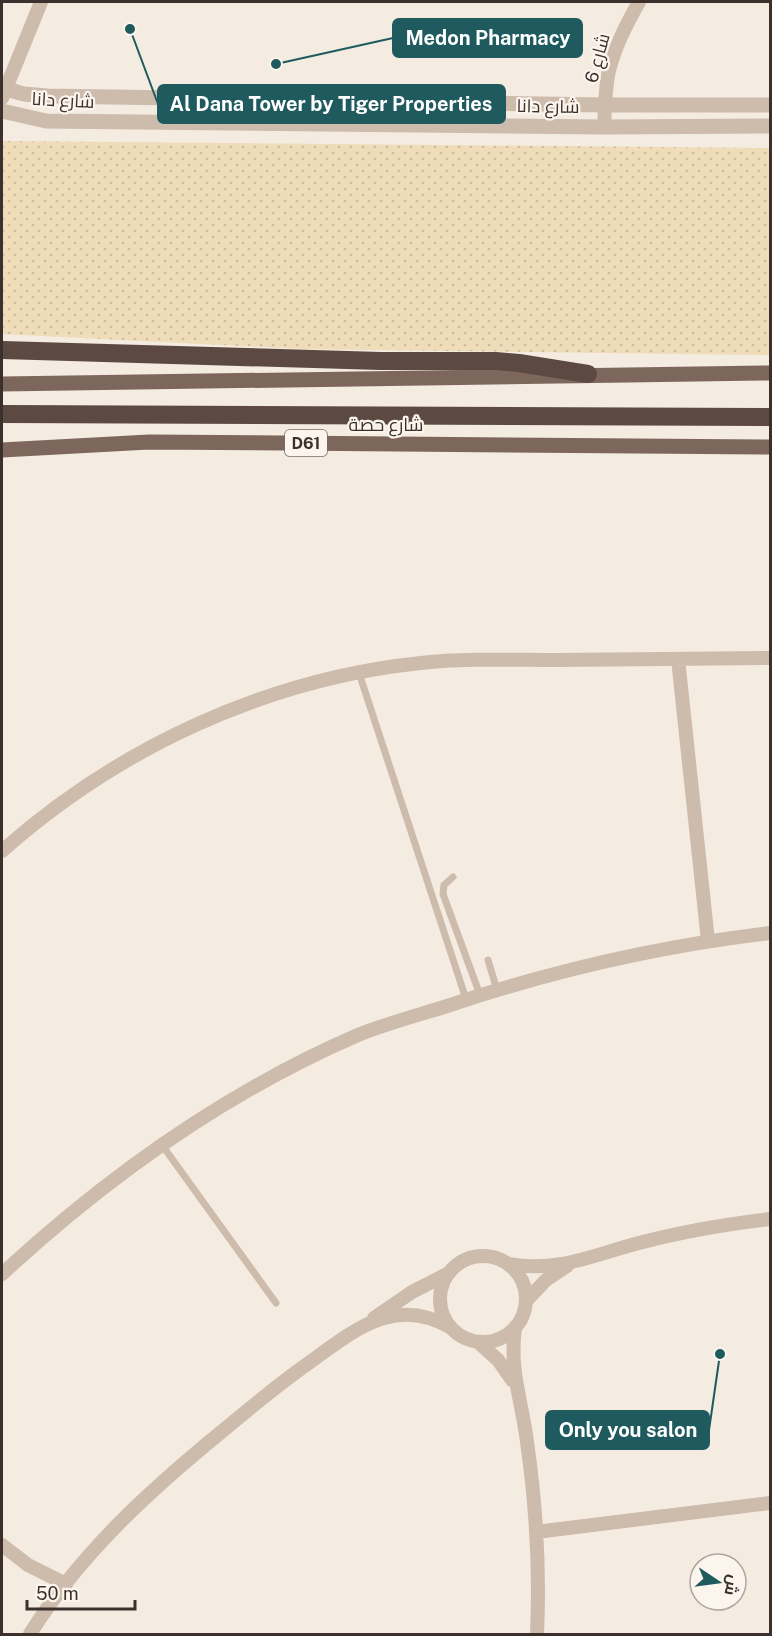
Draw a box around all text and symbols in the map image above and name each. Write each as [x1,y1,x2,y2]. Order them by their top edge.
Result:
callout: Medon Pharmacy [393,19,582,57]
text: Medon Pharmacy [405,26,571,50]
street label: شارع 6 [580,31,616,86]
callout: Al Dana Tower by Tiger Properties [158,85,505,123]
street label: شارع دانا [31,88,95,114]
text: Al Dana Tower by Tiger Properties [170,92,492,116]
street label: شارع دانا [516,95,580,119]
street label: شارع حصة [349,414,424,437]
road number: D61 [285,430,327,456]
callout: Only you salon [546,1411,709,1449]
text: Only you salon [559,1418,697,1442]
north arrow [688,1552,748,1612]
scale bar [27,1573,135,1611]
text: ش [721,1573,744,1597]
text: 50 m [36,1583,79,1604]

